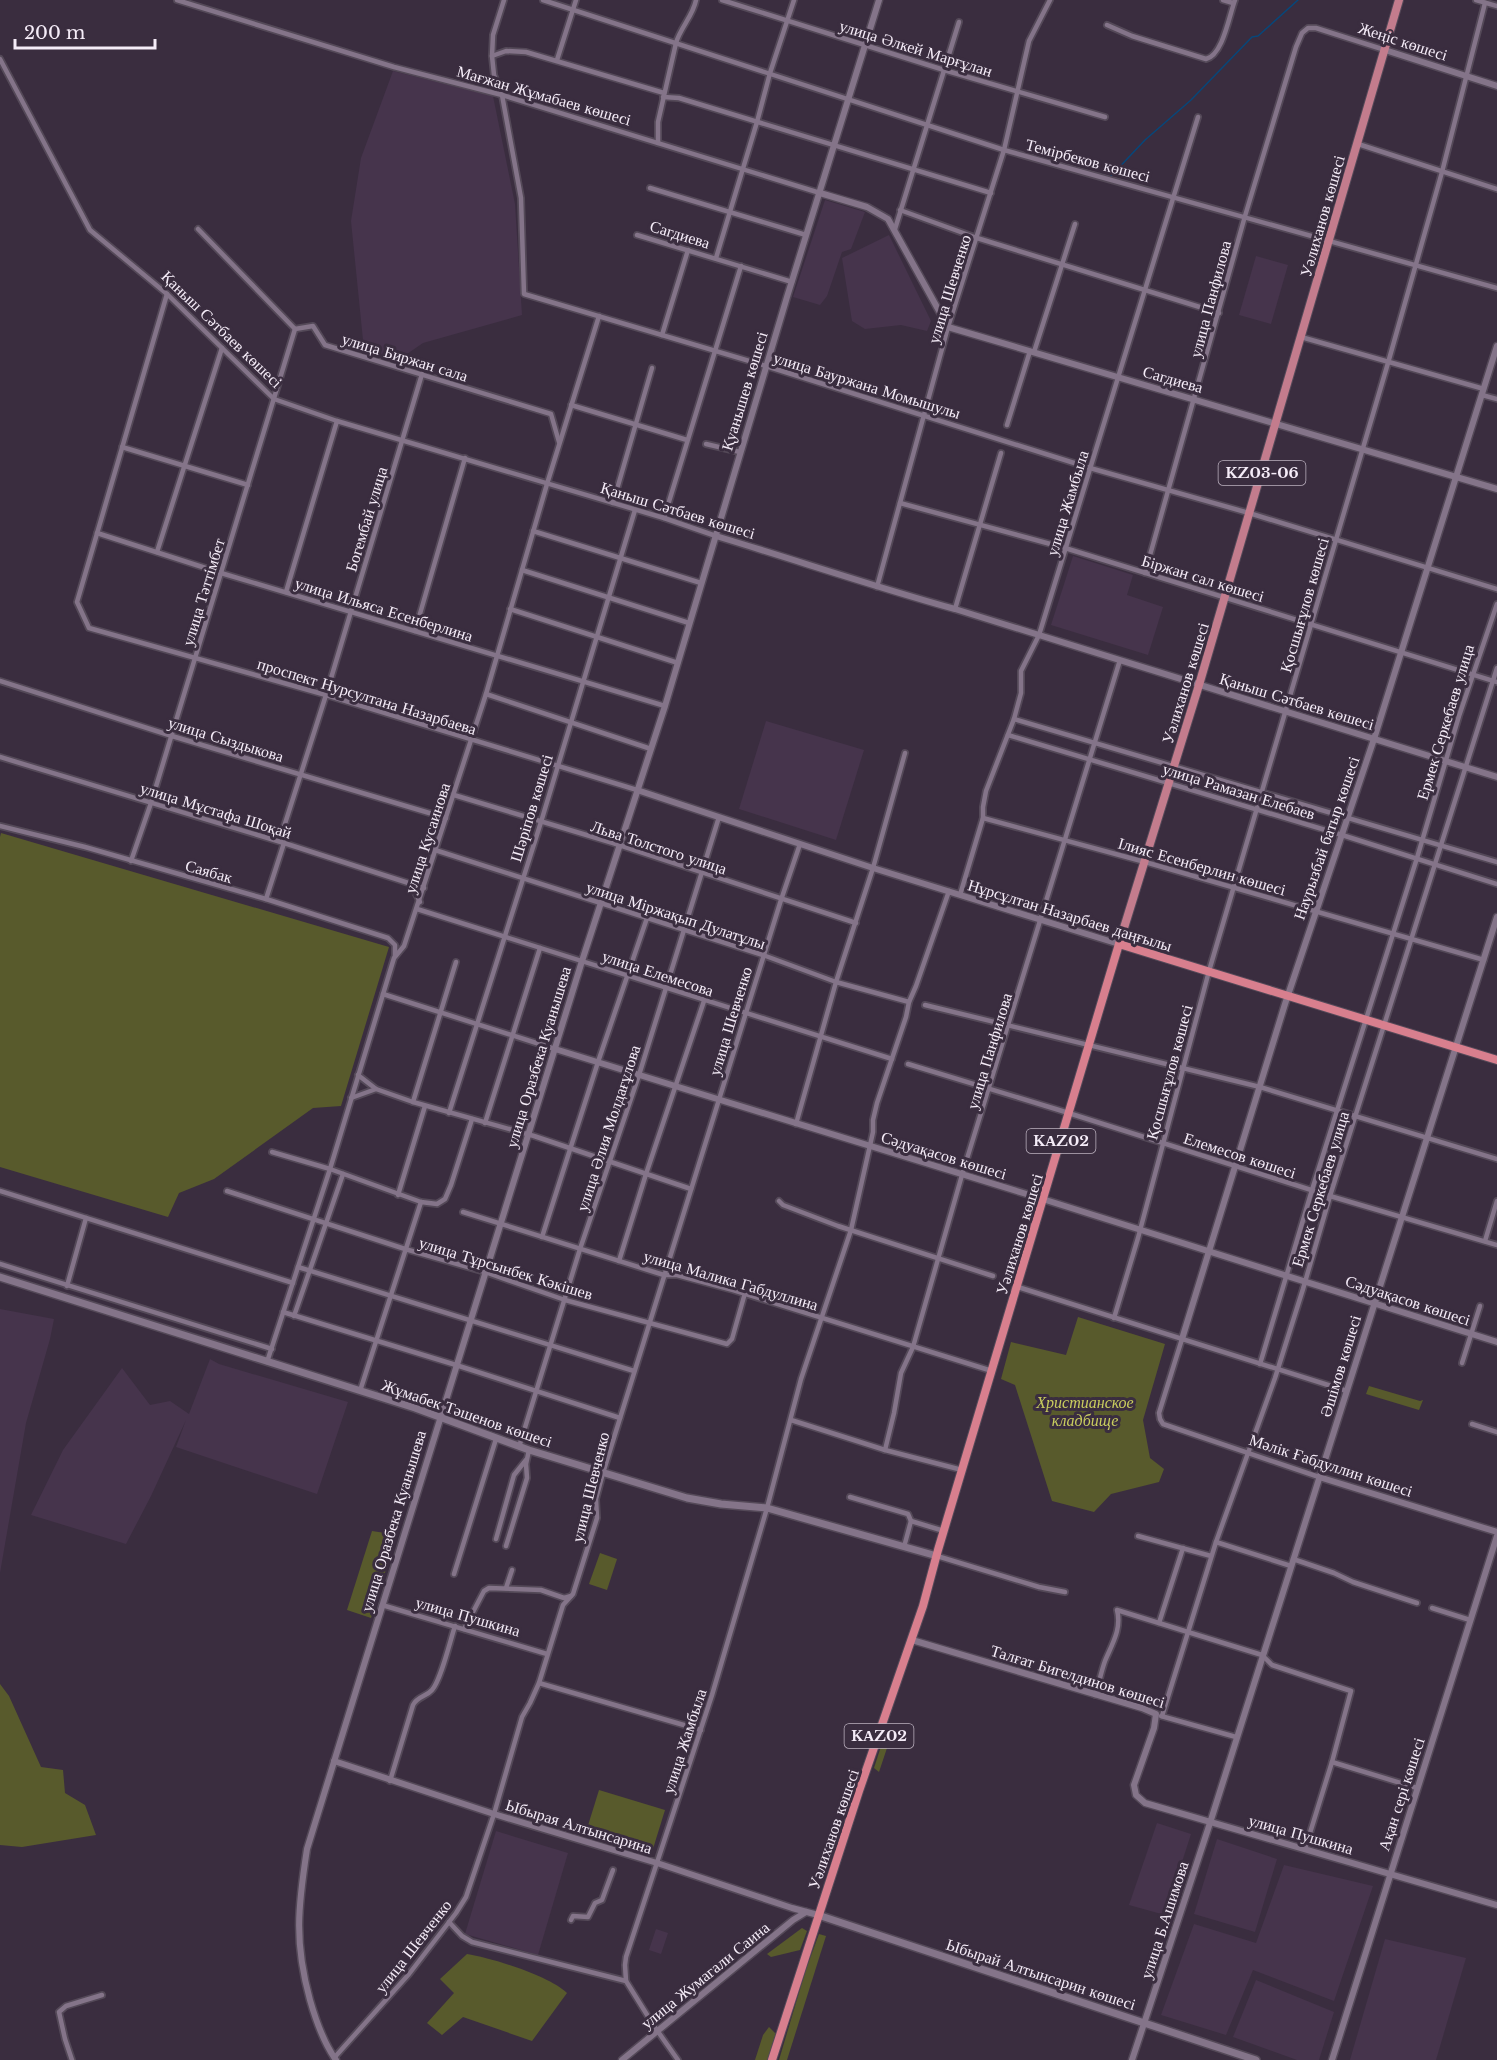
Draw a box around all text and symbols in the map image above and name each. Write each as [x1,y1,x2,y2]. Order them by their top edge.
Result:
scale bar [15,12,154,50]
street label: улица Әлкей Марғұлан [837,15,995,81]
street label: Жеңіс көшесі [1356,17,1451,65]
text: 200 m [24,22,85,44]
street label: Мағжан Жұмабаев көшесі [455,61,634,130]
street label: Темірбеков көшесі [1024,134,1153,186]
street label: Уәлиханов көшесі [1295,152,1349,279]
street label: Сагдиева [648,215,712,253]
street label: улица Шевченко [923,232,975,346]
street label: улица Панфилова [1185,238,1235,360]
street label: Қаныш Сәтбаев көшесі [157,266,287,392]
street label: улица Биржан сала [340,328,470,386]
street label: Қуанышев көшесі [716,328,772,453]
street label: улица Бауржана Момышулы [771,347,963,423]
street label: Сагдиева [1141,361,1205,397]
street label: улица Жамбыла [1041,448,1093,558]
road number: KZ03-06 [1218,461,1306,485]
street label: Богембай улица [341,464,391,574]
street label: Қаныш Сәтбаев көшесі [598,477,758,543]
street label: Қосшығұлов көшесі [1275,535,1333,675]
street label: улица Тәттімбет [177,536,229,648]
street label: Біржан сал көшесі [1139,550,1267,606]
street label: улица Ильяса Есенберлина [293,572,475,646]
street label: Уәлиханов көшесі [1157,619,1213,746]
street label: Ермек Серкебаев улица [1412,642,1478,802]
street label: проспект Нурсултана Назарбаева [255,653,479,739]
street label: Қаныш Сәтбаев көшесі [1217,668,1377,734]
street label: улица Сыздыкова [166,712,286,766]
street label: Шәріпов көшесі [505,751,557,864]
street label: Наурызбай батыр көшесі [1289,753,1364,922]
street label: улица Рамазан Елебаев [1160,758,1318,824]
street label: улица Мұстафа Шоқай [138,777,295,843]
street label: улица Кусаинова [400,780,454,896]
street label: Льва Толстого улица [589,816,729,878]
street label: Ілияс Есенберлин көшесі [1116,832,1289,900]
street label: Саябак [183,855,235,887]
street label: Нұрсұлтан Назарбаев даңғылы [965,874,1175,956]
street label: улица Міржақып Дулатұлы [584,877,768,954]
street label: улица Елемесова [600,946,716,1000]
street label: улица Оразбека Куанышева [501,964,575,1150]
street label: улица Шевченко [704,964,756,1078]
street label: улица Панфилова [962,990,1016,1112]
street label: Қосшығұлов көшесі [1141,1002,1197,1142]
street label: улица Әлия Молдағұлова [572,1042,644,1214]
street label: Ермек Серкебаев улица [1287,1109,1353,1269]
street label: Сәдуақасов көшесі [879,1126,1010,1184]
street label: Елемесов көшесі [1181,1127,1299,1183]
road number: KАZ02 [1026,1129,1096,1153]
street label: Уәлиханов көшесі [991,1170,1047,1297]
street label: улица Тұрсынбек Кәкішев [417,1232,596,1304]
street label: улица Малика Габдуллина [641,1245,821,1315]
street label: Сәдуақасов көшесі [1343,1270,1473,1330]
street label: Әшімов көшесі [1315,1312,1365,1419]
street label: Жұмабек Тәшенов көшесі [379,1374,555,1452]
park label: Христианское кладбище [1035,1392,1134,1430]
street label: улица Оразбека Куанышева [356,1428,430,1614]
street label: Мәлік Ғабдуллин көшесі [1247,1429,1416,1501]
street label: улица Шевченко [567,1430,613,1544]
street label: улица Пушкина [413,1592,523,1640]
street label: Талғат Бигелдинов көшесі [988,1640,1168,1712]
street label: улица Жамбыла [658,1686,710,1796]
road number: KАZ02 [844,1724,914,1748]
street label: Ақан сері көшесі [1373,1734,1429,1853]
street label: Уәлиханов көшесі [803,1766,863,1892]
street label: Ыбырая Алтынсарина [503,1794,655,1858]
street label: улица Пушкина [1246,1810,1356,1858]
street label: улица Б.Ашимова [1136,1859,1192,1981]
street label: улица Шевченко [370,1895,456,1997]
street label: улица Жумагали Саина [637,1917,773,2033]
street label: Ыбырай Алтынсарин көшесі [944,1934,1139,2014]

